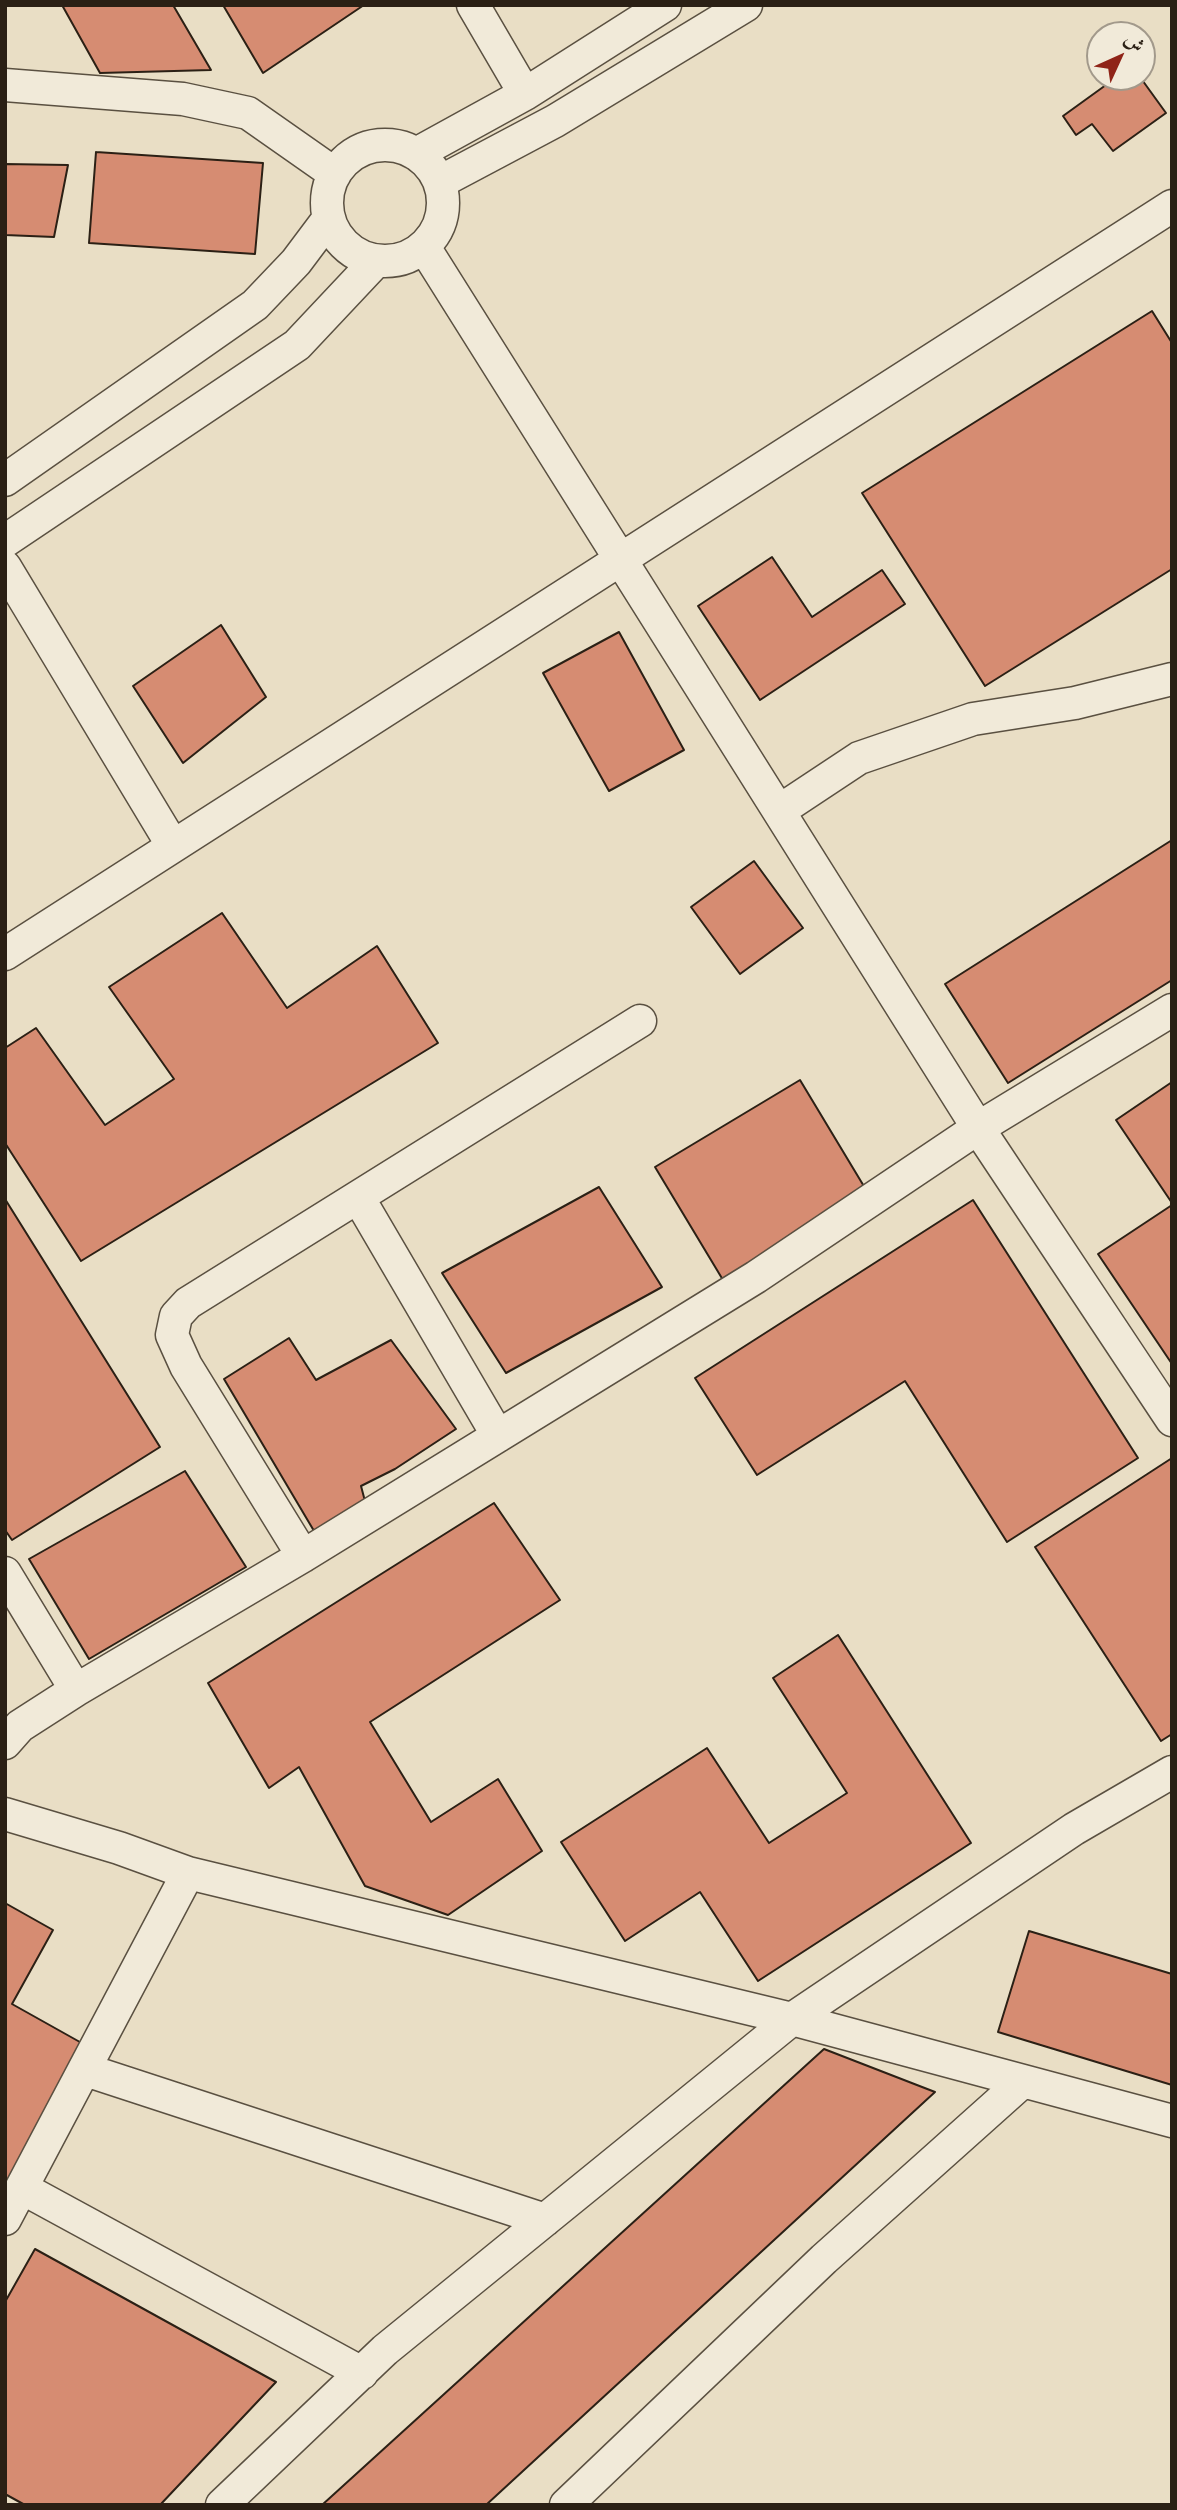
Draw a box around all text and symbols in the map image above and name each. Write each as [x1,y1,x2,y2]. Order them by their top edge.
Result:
north arrow [1086,21,1156,91]
text: ش [1120,28,1149,57]

